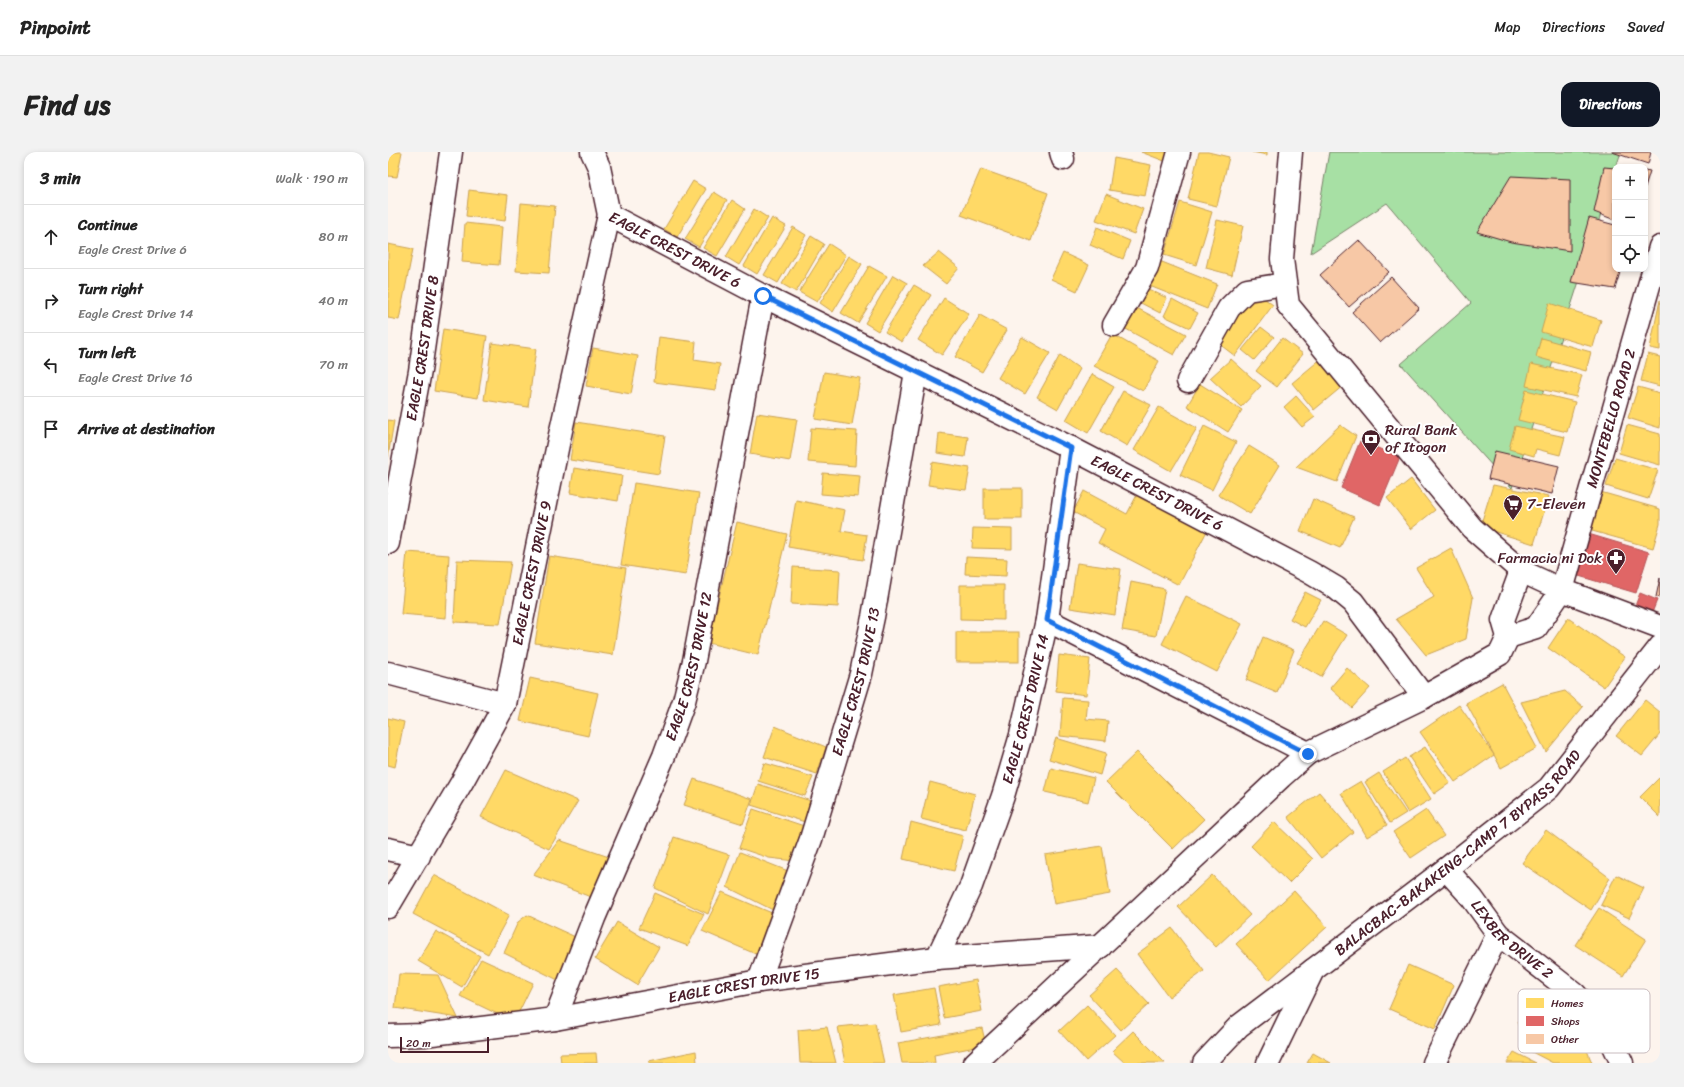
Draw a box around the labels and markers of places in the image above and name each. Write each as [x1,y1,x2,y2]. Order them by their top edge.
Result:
place label: Rural Bank of Itogon [1385,417,1458,460]
bank icon: Rural Bank of Itogon [1360,428,1382,456]
place label: 7-Eleven [1527,491,1586,517]
supermarket icon: 7-Eleven [1502,493,1524,521]
place label: Farmacia ni Dok [1498,545,1602,571]
pharmacy icon: Farmacia ni Dok [1605,547,1627,575]

